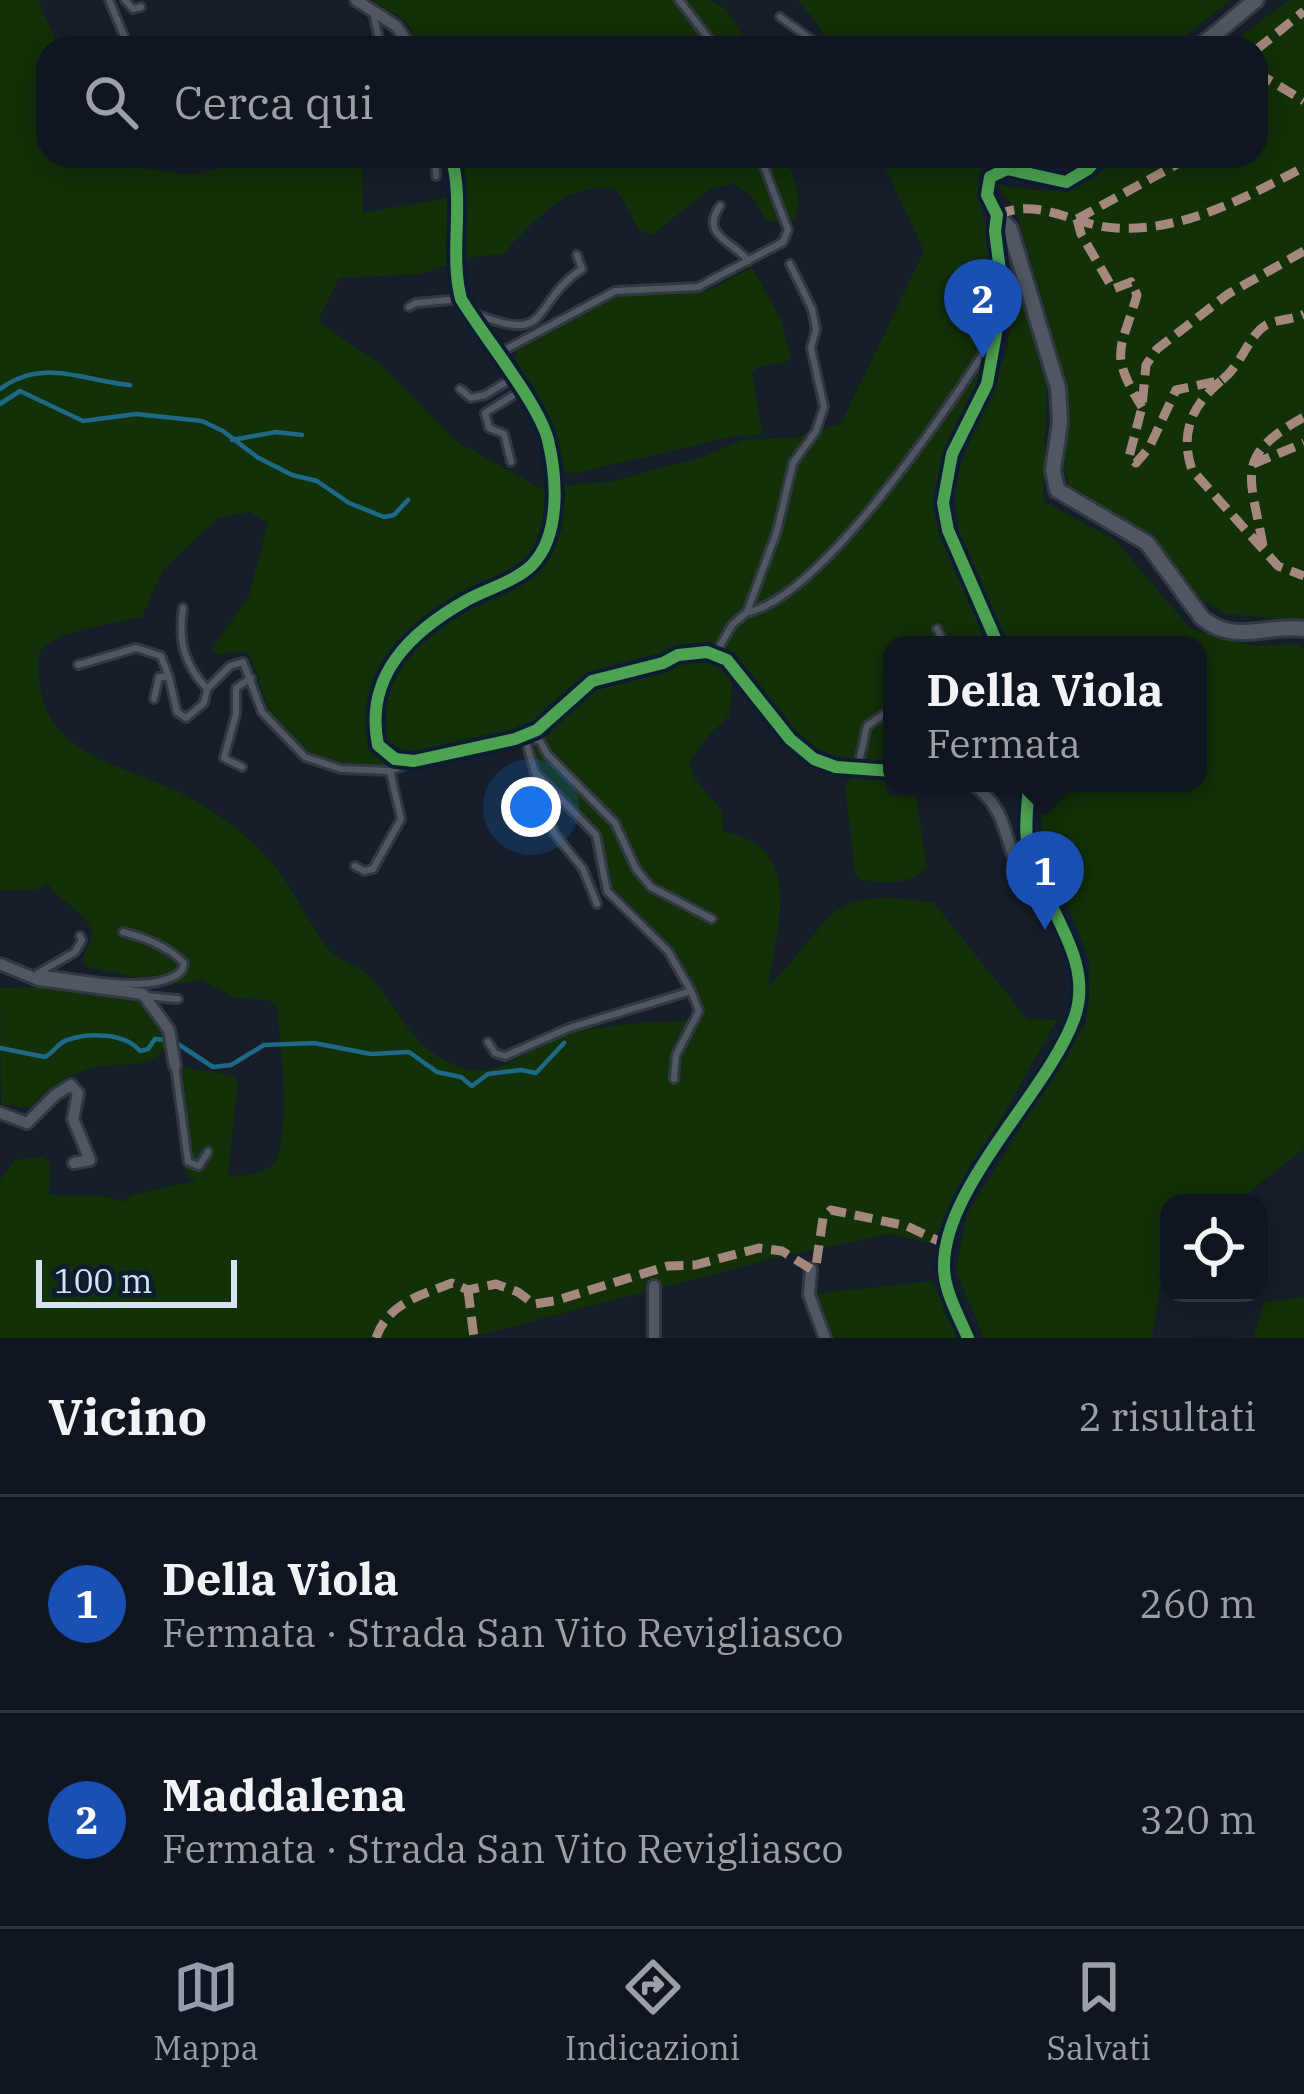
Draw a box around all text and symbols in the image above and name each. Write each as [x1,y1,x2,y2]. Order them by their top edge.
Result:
search box [36,36,1268,168]
icon: search [78,69,144,135]
text: Cerca qui [174,73,374,131]
pin: 2 [944,259,1022,358]
popup [883,636,1207,792]
text: Della Viola [927,660,1163,718]
text: Fermata [927,718,1081,769]
your location [501,777,561,837]
pin: 1 [1006,831,1084,930]
map controls [1160,1194,1268,1302]
button: locate [1160,1194,1268,1302]
scale bar [36,1254,237,1307]
text: 100 m [54,1259,153,1302]
text: Vicino [48,1383,207,1449]
text: 2 risultati [1078,1391,1256,1442]
text: Della Viola [162,1549,399,1607]
text: 1 [75,1578,99,1629]
text: 260 m [1140,1578,1256,1629]
text: Fermata · Strada San Vito Revigliasco [162,1607,844,1658]
text: Maddalena [162,1765,406,1823]
text: 2 [75,1794,99,1845]
text: 320 m [1140,1794,1256,1845]
text: Fermata · Strada San Vito Revigliasco [162,1823,844,1874]
tab: Mappa [153,1954,259,2069]
tab: Indicazioni [565,1954,740,2069]
tab: Salvati [1047,1954,1151,2069]

